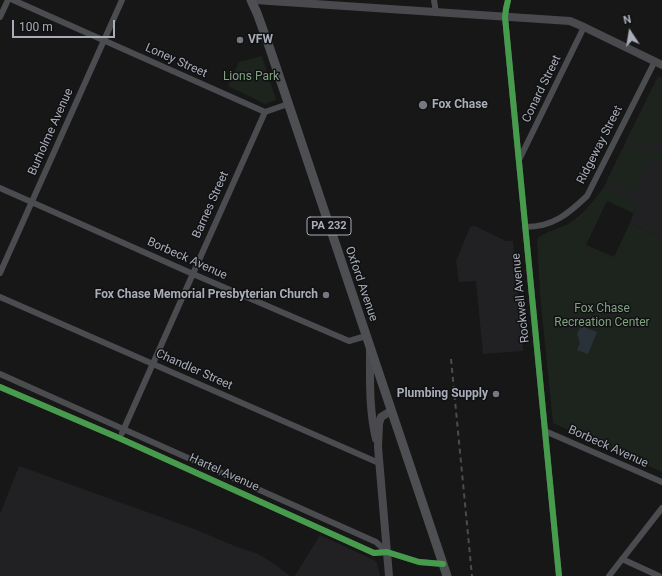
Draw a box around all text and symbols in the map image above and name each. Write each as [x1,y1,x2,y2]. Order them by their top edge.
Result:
scale bar [14,12,117,38]
north arrow [610,12,650,52]
text: N [622,13,633,27]
text: 100 m [19,20,53,34]
place label: VFW [248,33,273,47]
marker: VFW [235,35,245,45]
street label: Loney Street [143,41,209,81]
street label: Conard Street [519,53,565,125]
park label: Lions Park [223,70,279,84]
street label: Burholme Avenue [25,86,77,178]
place label: Fox Chase [432,98,488,112]
marker: Fox Chase [417,99,429,111]
street label: Ridgeway Street [574,103,626,187]
street label: Barnes Street [190,169,232,241]
road number: PA 232 [307,217,351,235]
street label: Borbeck Avenue [145,235,229,283]
street label: Oxford Avenue [341,245,381,323]
street label: Rockwell Avenue [509,252,533,344]
place label: Fox Chase Memorial Presbyterian Church [95,288,318,302]
marker: Fox Chase Memorial Presbyterian Church [321,290,331,300]
park label: Fox Chase Recreation Center [554,302,650,330]
street label: Chandler Street [153,347,235,393]
place label: Plumbing Supply [397,387,488,401]
marker: Plumbing Supply [491,389,501,399]
street label: Borbeck Avenue [566,423,650,471]
street label: Hartel Avenue [187,451,261,495]

